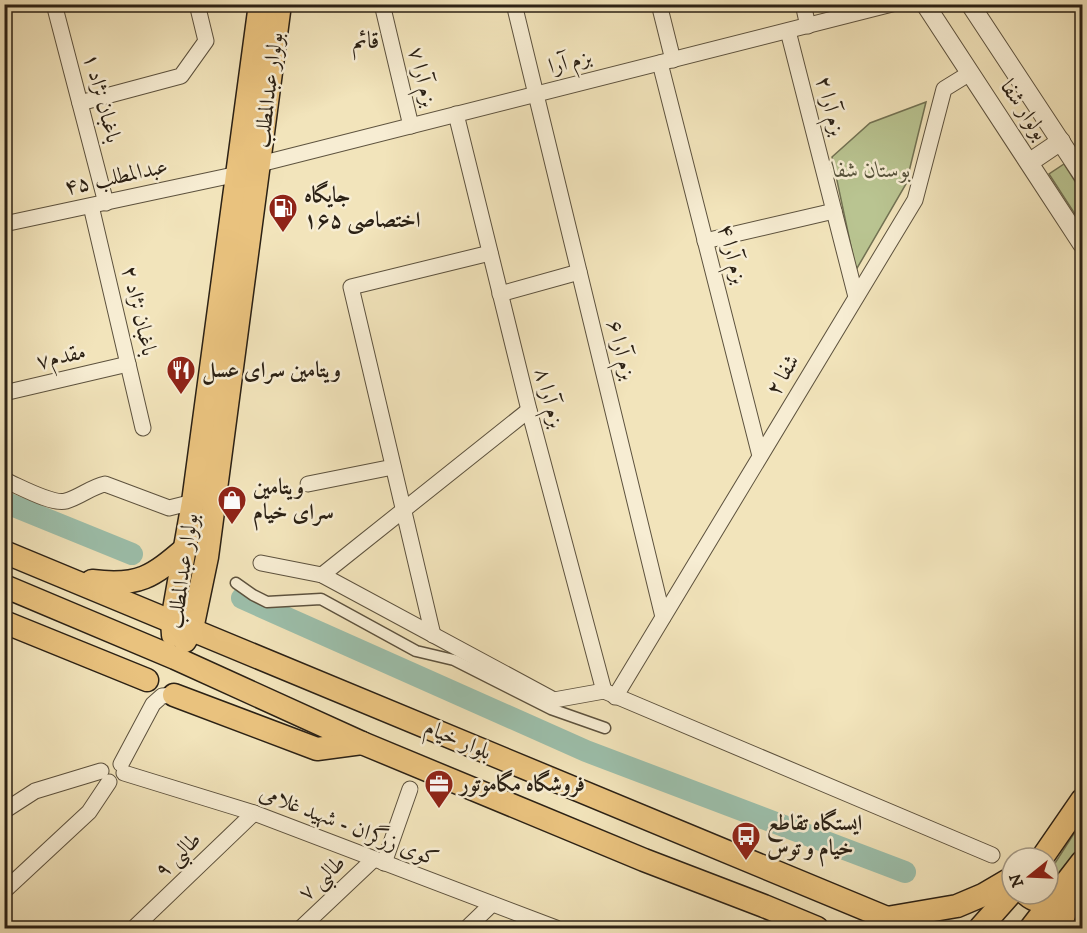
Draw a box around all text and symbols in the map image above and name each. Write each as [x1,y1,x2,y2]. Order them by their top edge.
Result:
district label: قائم [353,26,379,61]
street label: بولوار عبدالمطلب [249,31,289,149]
street label: بزم آرا [545,43,596,85]
street label: بزم آرا ۷ [397,44,443,111]
street label: باغبان نژاد ۱ [77,50,127,146]
street label: بزم آرا ۲ [805,73,851,140]
street label: بولوار شفا [994,75,1054,145]
street label: عبدالمطلب ۴۵ [62,153,170,201]
park label: بوستان شفا [831,157,911,184]
place label: جایگاه اختصاصی ۱۶۵ [304,180,421,235]
fuel station icon: جایگاه اختصاصی ۱۶۵ [267,192,299,234]
street label: بزم آرا ۴ [707,221,753,288]
street label: باغبان نژاد ۲ [116,263,162,359]
street label: بزم آرا ۶ [596,317,642,384]
street label: مقدم۷ [34,338,90,381]
street label: شفا ۲ [760,349,806,401]
restaurant icon: ویتامین سرای عسل [165,354,197,396]
place label: ویتامین سرای عسل [202,357,341,385]
street label: بزم آرا ۸ [524,365,570,432]
place label: ویتامین سرای خیام [253,474,334,531]
shop icon: ویتامین سرای خیام [216,484,248,526]
street label: بولوار عبدالمطلب [162,512,204,630]
street label: بلوار خیام [419,714,495,771]
office icon: فروشگاه مگاموتور [423,768,455,810]
place label: فروشگاه مگاموتور [457,769,585,798]
street label: کوی زرگران - شهید غلامی [256,778,443,873]
place label: ایستگاه تقاطع خیام و توس [767,808,862,867]
bus stop icon: ایستگاه تقاطع خیام و توس [730,820,762,862]
street label: طالبی ۹ [149,826,210,887]
north arrow [1000,846,1060,906]
street label: طالبی ۷ [293,849,354,910]
text: N [1005,871,1028,890]

